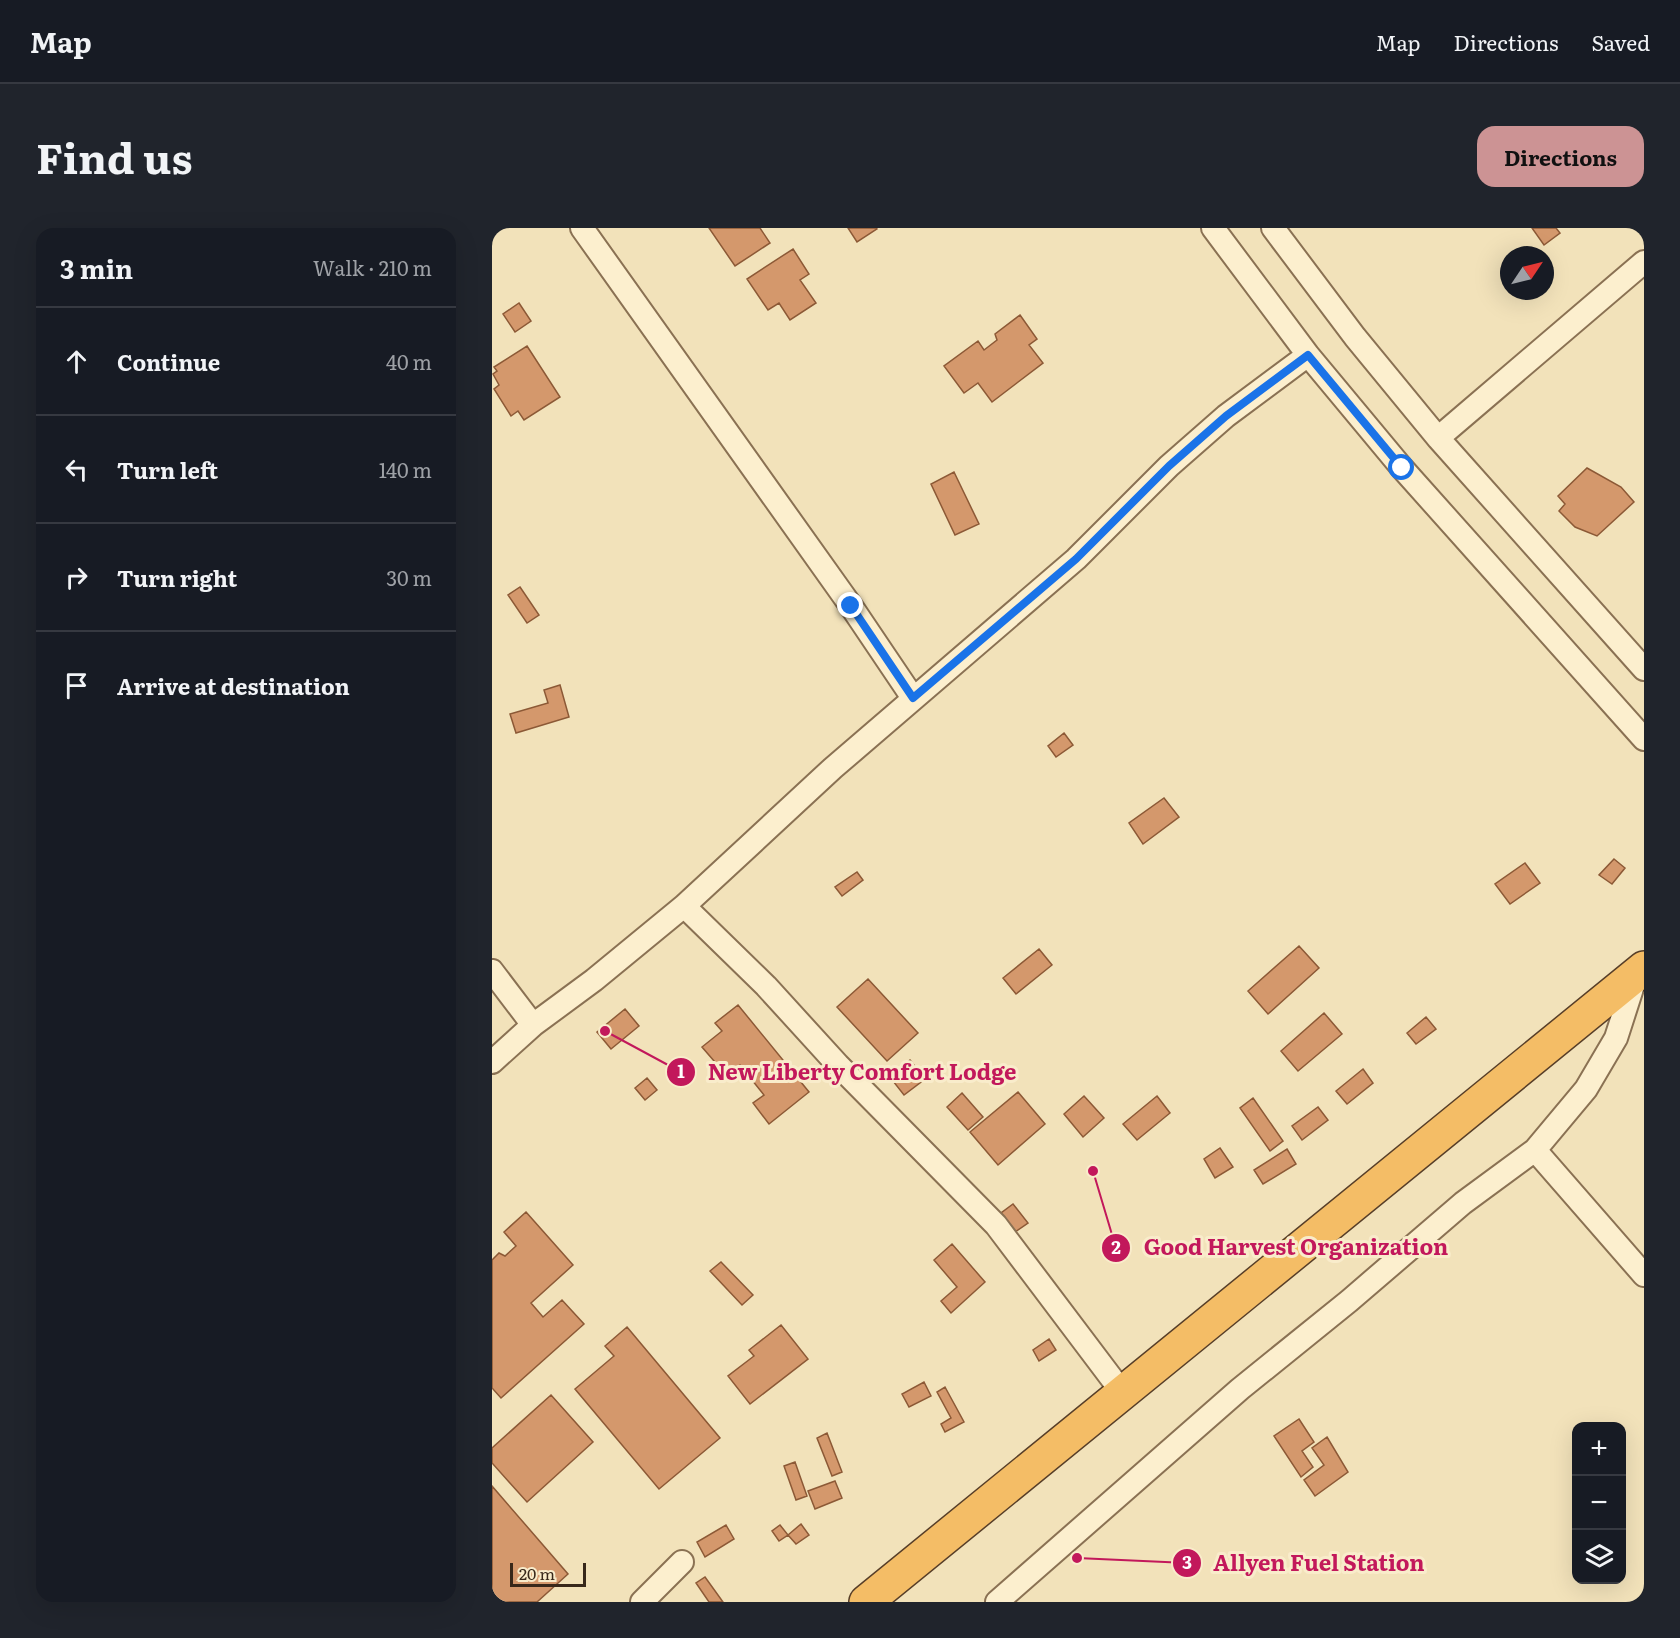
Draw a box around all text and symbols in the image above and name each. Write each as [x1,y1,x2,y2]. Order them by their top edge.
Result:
text: Map [30,20,92,62]
text: Map [1376,26,1421,57]
text: Directions [1454,26,1559,57]
text: Saved [1592,26,1650,57]
text: Find us [36,125,193,187]
button: Directions [1477,126,1644,187]
north arrow [1500,246,1554,300]
text: 3 min [60,248,133,287]
text: Walk · 210 m [313,252,432,282]
icon: ahead [60,345,93,378]
text: Continue [117,345,220,378]
text: 40 m [386,346,432,376]
icon: left [60,453,93,486]
text: Turn left [117,453,218,486]
text: 140 m [379,454,432,484]
route start [1388,454,1414,480]
icon: right [60,561,93,594]
text: Turn right [117,561,237,594]
text: 30 m [386,562,432,592]
route end [837,592,863,618]
icon: arrive [60,669,93,702]
text: Arrive at destination [117,669,350,702]
callout: New Liberty Comfort Lodge [666,1052,1029,1092]
text: New Liberty Comfort Lodge [708,1054,1016,1087]
text: 1 [677,1057,685,1084]
callout: Good Harvest Organization [1101,1228,1460,1268]
text: Good Harvest Organization [1144,1229,1448,1262]
text: 2 [1111,1233,1121,1260]
map controls [1572,1422,1626,1584]
button: + [1572,1422,1626,1476]
button: − [1572,1476,1626,1530]
button: layers [1572,1530,1626,1584]
callout: Allyen Fuel Station [1172,1543,1437,1583]
text: Allyen Fuel Station [1213,1545,1425,1578]
text: 3 [1182,1548,1192,1575]
scale bar [510,1560,586,1588]
text: 20 m [519,1561,555,1585]

